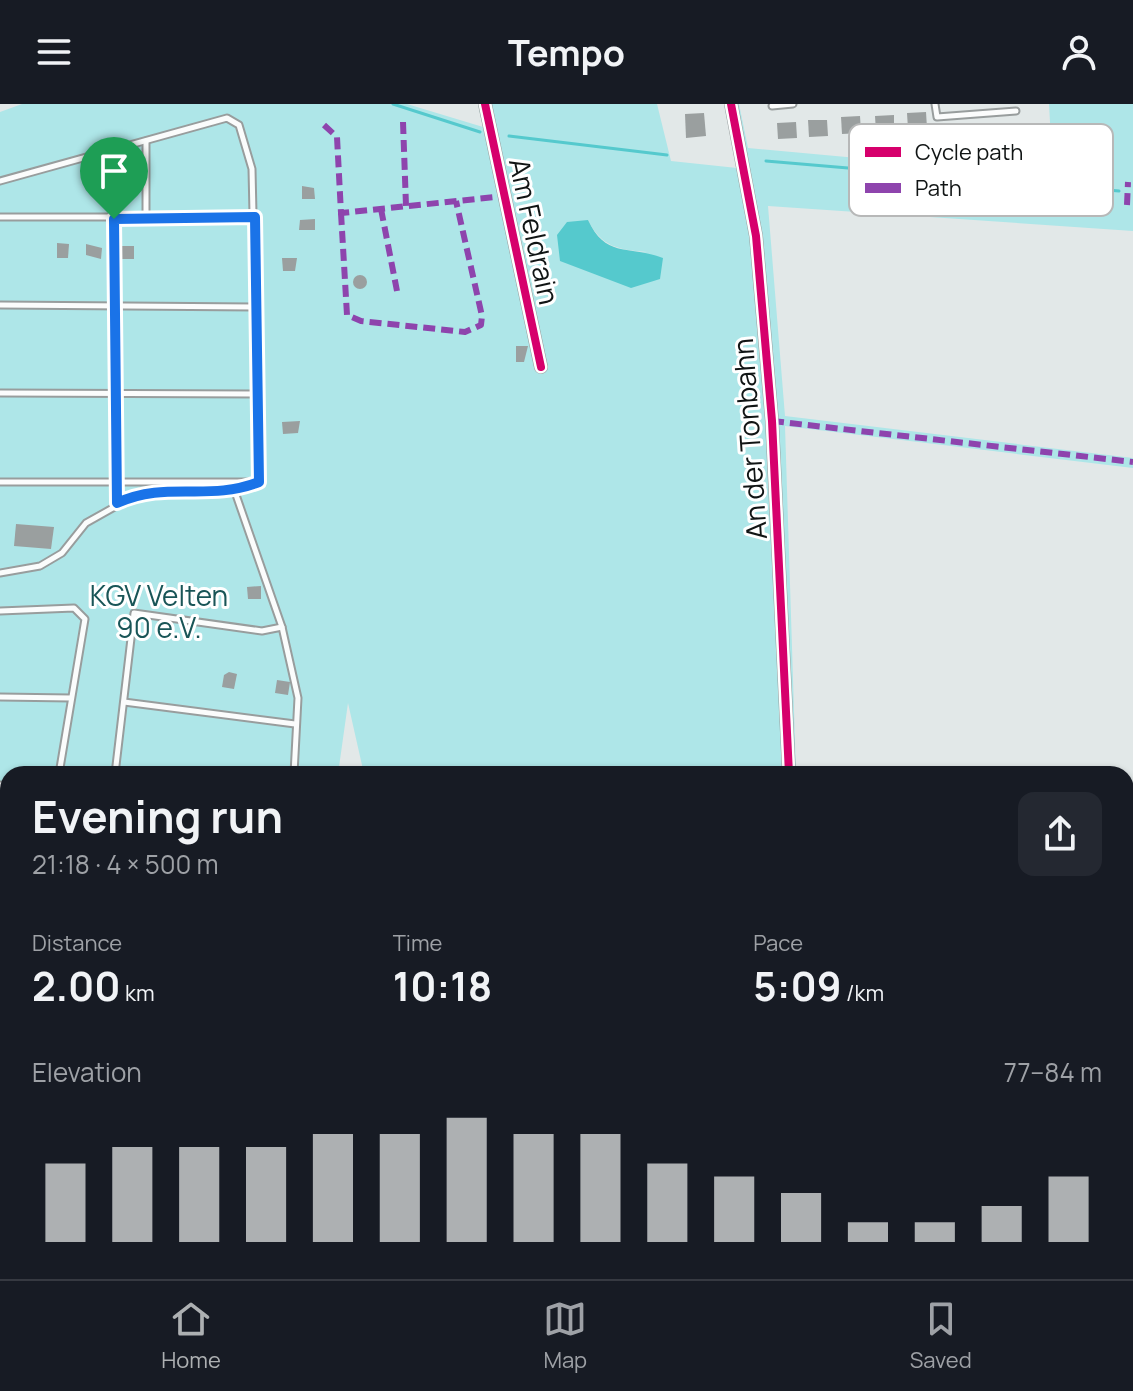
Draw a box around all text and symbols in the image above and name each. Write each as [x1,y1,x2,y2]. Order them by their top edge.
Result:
text: Tempo [508,28,625,77]
icon: menu [32,30,76,74]
icon: person [1057,30,1101,74]
legend [849,124,1113,216]
pin [80,137,148,219]
text: Cycle path [915,137,1023,167]
icon: arrive [92,149,136,193]
street label: Am Feldrain [501,154,569,308]
text: Path [915,173,962,203]
street label: An der Tonbahn [723,337,775,541]
park label: KGV Velten 90 e.V. [90,576,228,646]
text: Evening run [32,786,283,846]
button: share [1018,792,1102,876]
text: 21:18 · 4 × 500 m [32,846,219,882]
text: Distance [32,928,122,958]
text: Time [393,928,442,958]
text: Pace [753,928,803,958]
text: 2.00 [32,958,121,1013]
text: 10:18 [393,958,492,1013]
text: 5:09 [753,958,842,1013]
text: km [121,978,155,1008]
text: /km [842,978,884,1008]
text: Elevation [32,1054,142,1090]
text: 77–84 m [1004,1054,1102,1090]
tab: Home [161,1297,221,1375]
tab: Map [543,1297,587,1375]
tab: Saved [910,1297,972,1375]

